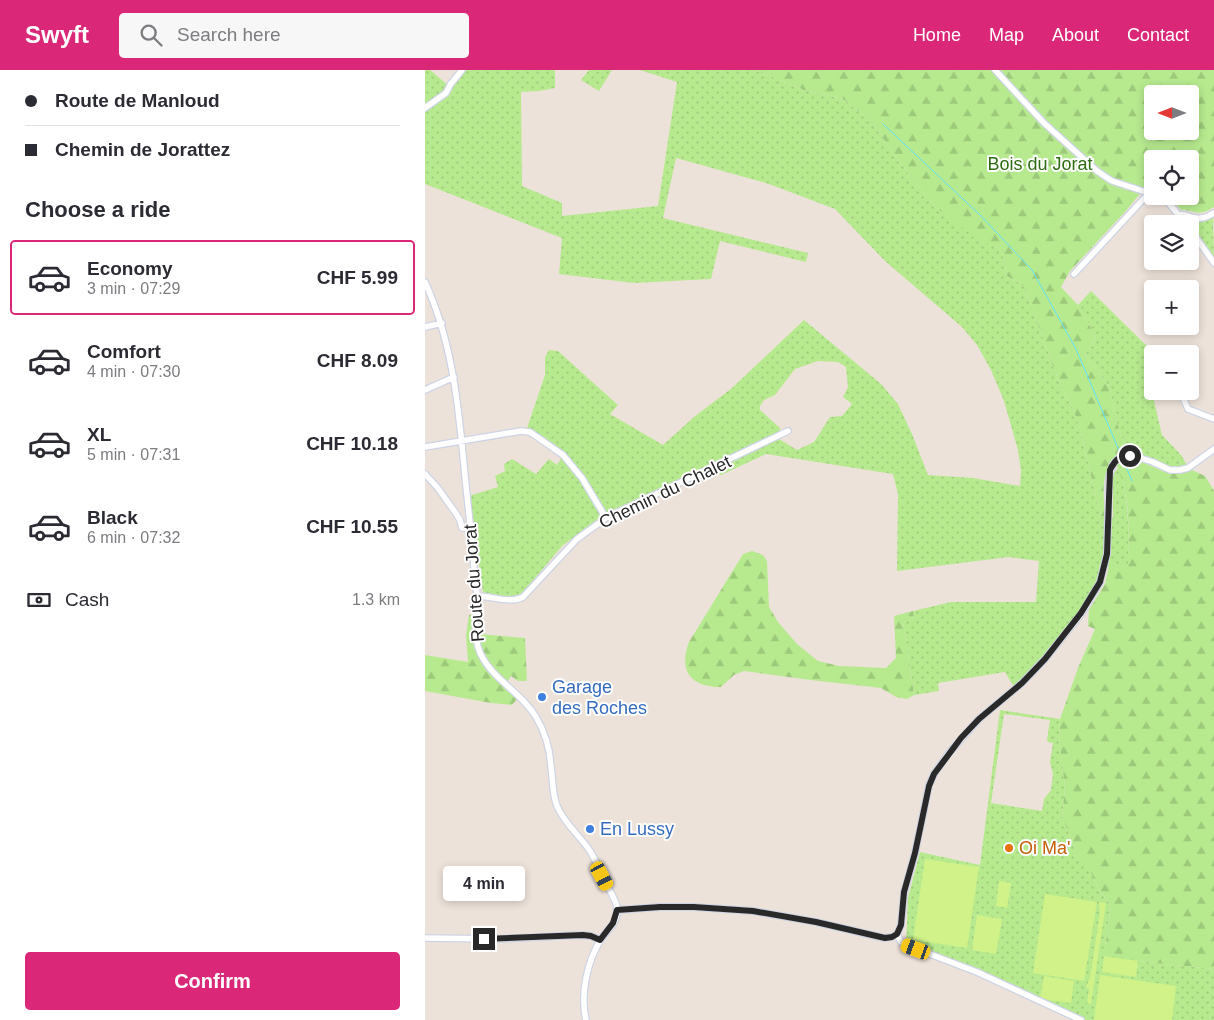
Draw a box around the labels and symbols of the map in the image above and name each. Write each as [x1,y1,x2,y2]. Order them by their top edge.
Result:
north arrow [1144,85,1199,140]
park label: Bois du Jorat [987,154,1093,174]
route start [1119,445,1141,467]
street label: Chemin du Chalet [596,451,734,533]
street label: Route du Jorat [460,523,488,643]
place label: Garage des Roches [552,677,647,718]
marker: Garage des Roches [536,691,548,703]
place label: En Lussy [600,819,674,839]
marker: En Lussy [584,823,596,835]
place label: Oi Ma' [1019,838,1070,858]
marker: Oi Ma' [1003,842,1015,854]
car [588,859,615,893]
callout: 4 min [443,866,525,902]
route end [473,928,495,950]
car [899,937,932,961]

